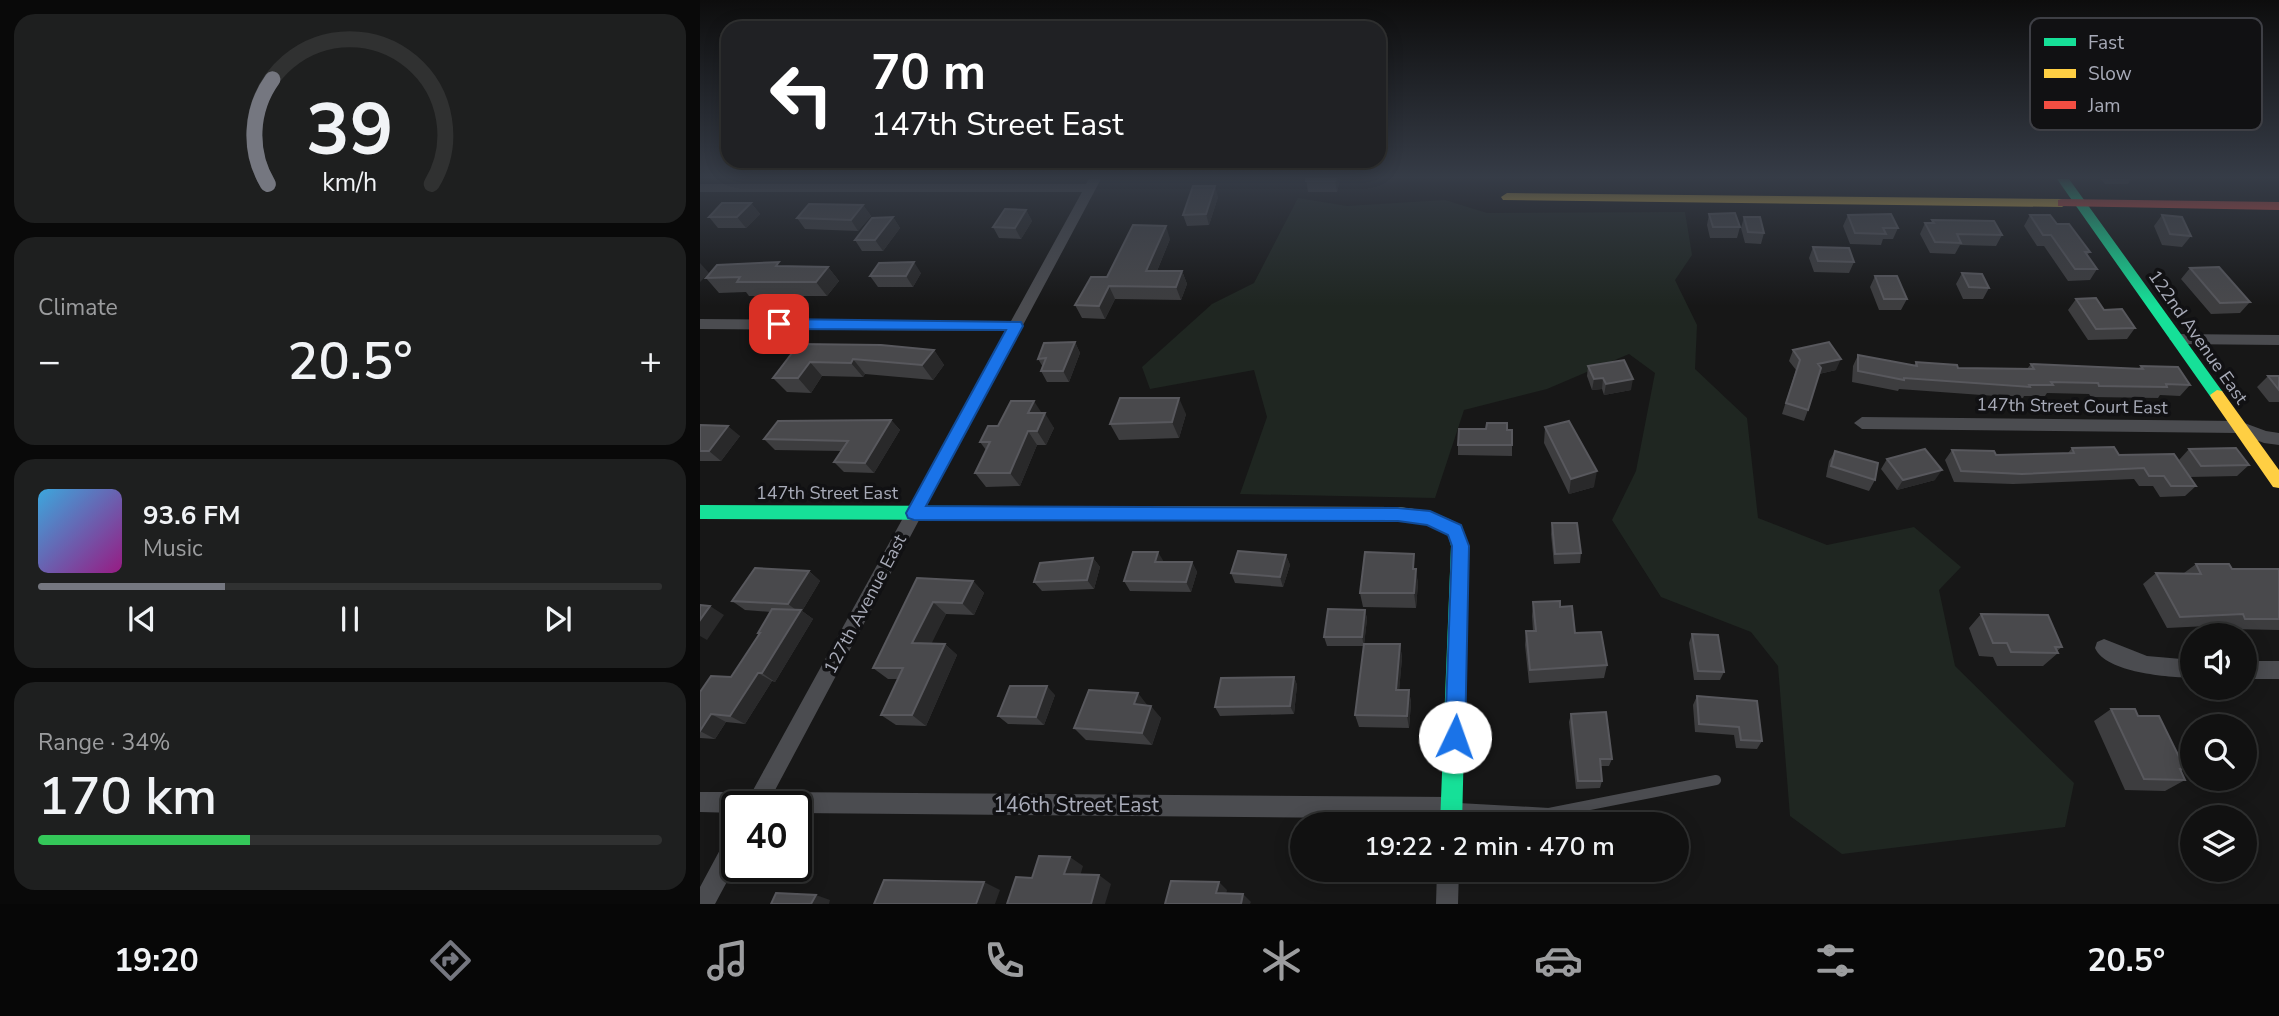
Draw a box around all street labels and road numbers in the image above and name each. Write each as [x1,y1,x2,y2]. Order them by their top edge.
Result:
street label: 122nd Avenue East [2143,265,2254,409]
street label: 147th Street Court East [1976,392,2169,420]
street label: 147th Street East [756,481,899,505]
street label: 127th Avenue East [818,530,912,678]
street label: 146th Street East [993,791,1160,819]

